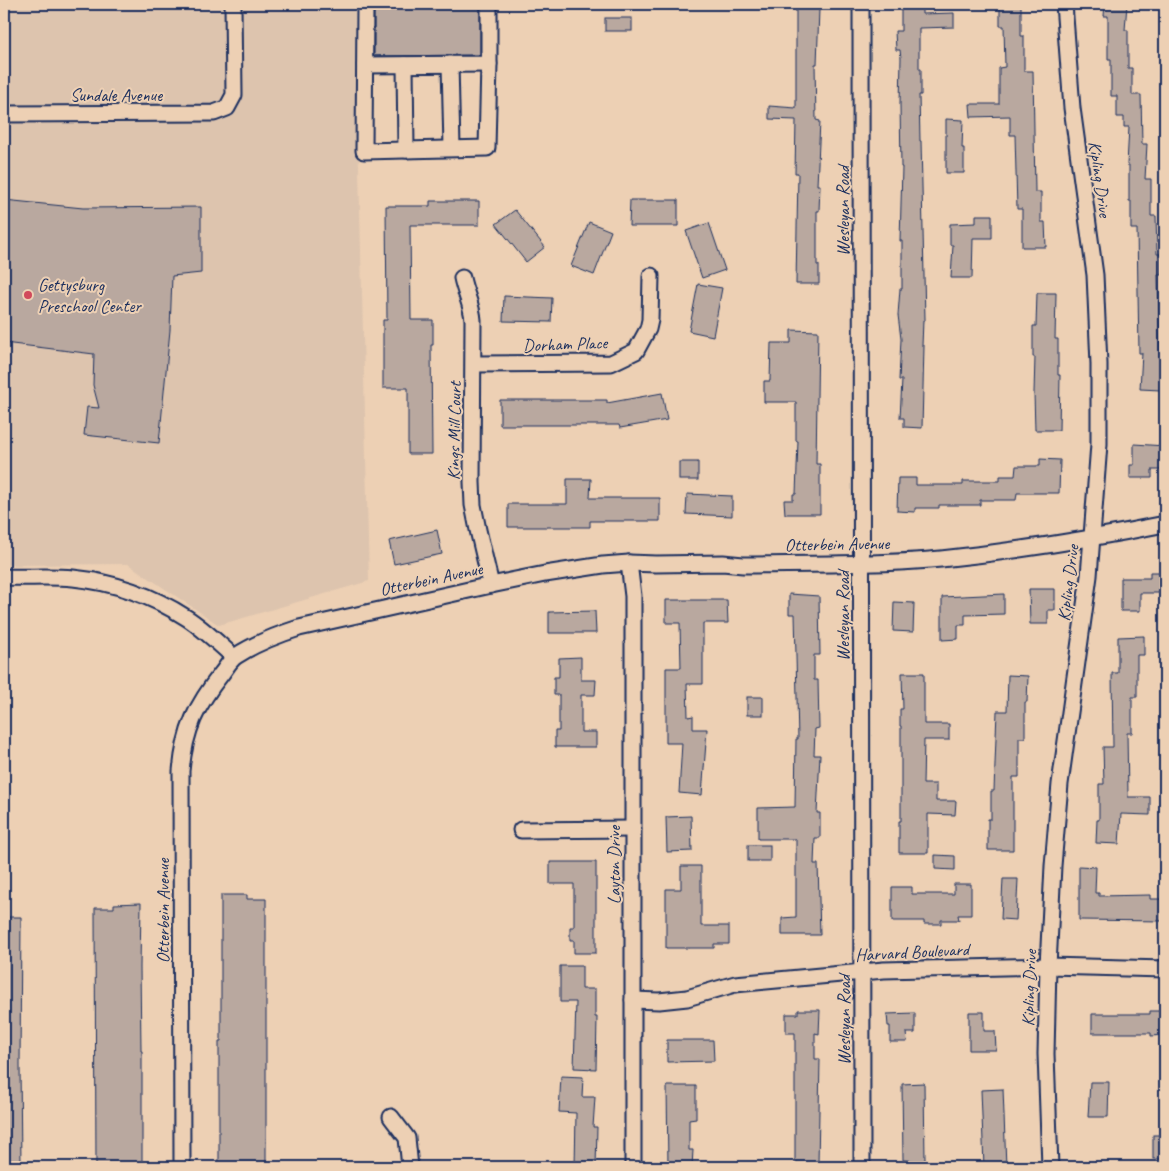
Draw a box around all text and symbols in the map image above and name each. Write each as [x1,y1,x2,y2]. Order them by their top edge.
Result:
street label: Sundale Avenue [70,84,163,106]
street label: Kipling Drive [1084,140,1116,220]
street label: Wesleyan Road [832,163,854,256]
place label: Gettysburg Preschool Center [38,274,142,317]
marker: Gettysburg Preschool Center [22,289,34,301]
street label: Dorham Place [522,331,609,356]
street label: Kings Mill Court [442,380,466,480]
street label: Otterbein Avenue [785,532,891,556]
street label: Kipling Drive [1052,542,1084,622]
street label: Otterbein Avenue [378,557,486,601]
street label: Wesleyan Road [832,568,854,661]
street label: Layton Drive [603,825,625,904]
street label: Otterbein Avenue [152,858,174,963]
street label: Harvard Boulevard [855,938,972,966]
street label: Kipling Drive [1017,948,1041,1027]
street label: Wesleyan Road [833,972,855,1065]

